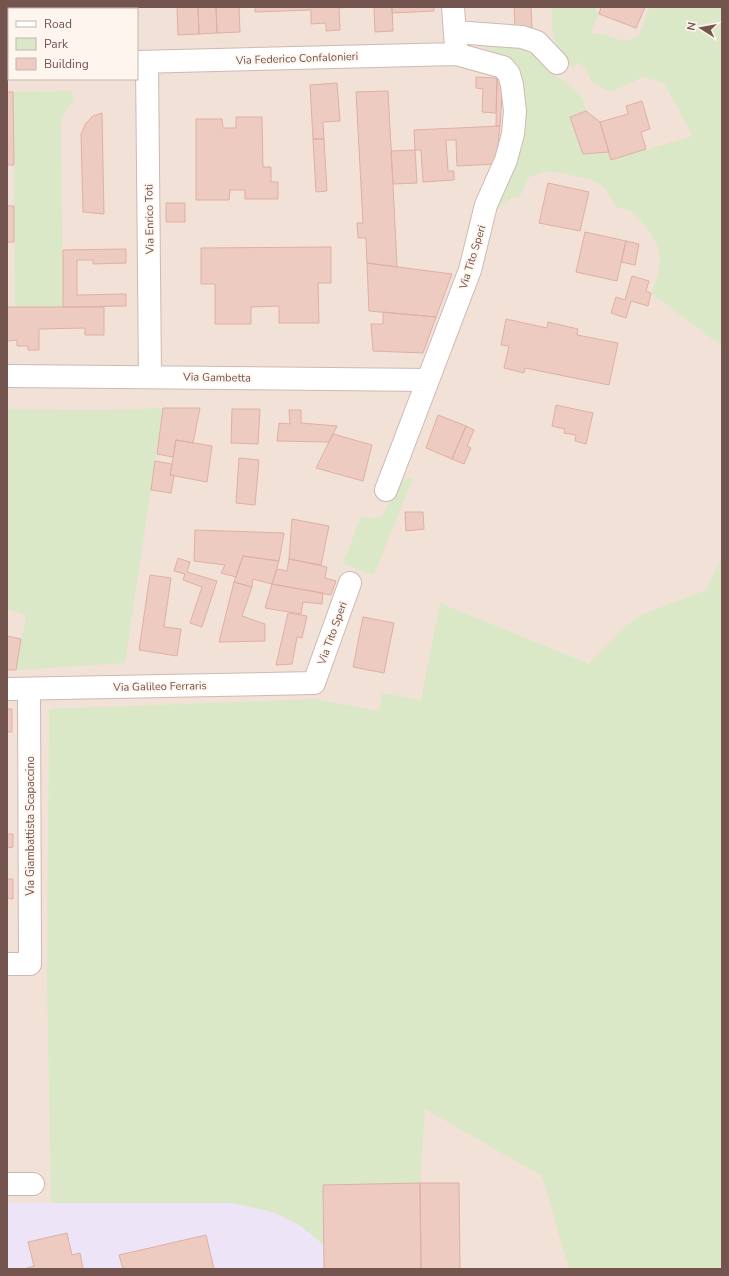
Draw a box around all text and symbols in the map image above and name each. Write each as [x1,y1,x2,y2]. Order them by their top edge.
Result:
legend [8,8,138,80]
north arrow [681,8,721,48]
text: Road [44,16,72,32]
text: N [684,21,700,32]
text: Park [44,36,69,52]
street label: Via Federico Confalonieri [235,49,358,68]
text: Building [44,56,89,72]
street label: Via Enrico Toti [141,184,158,255]
street label: Via Tito Speri [455,223,489,292]
street label: Via Gambetta [182,369,251,386]
street label: Via Tito Speri [314,599,351,668]
street label: Via Galileo Ferraris [112,678,207,695]
street label: Via Giambattista Scapaccino [23,756,38,897]

